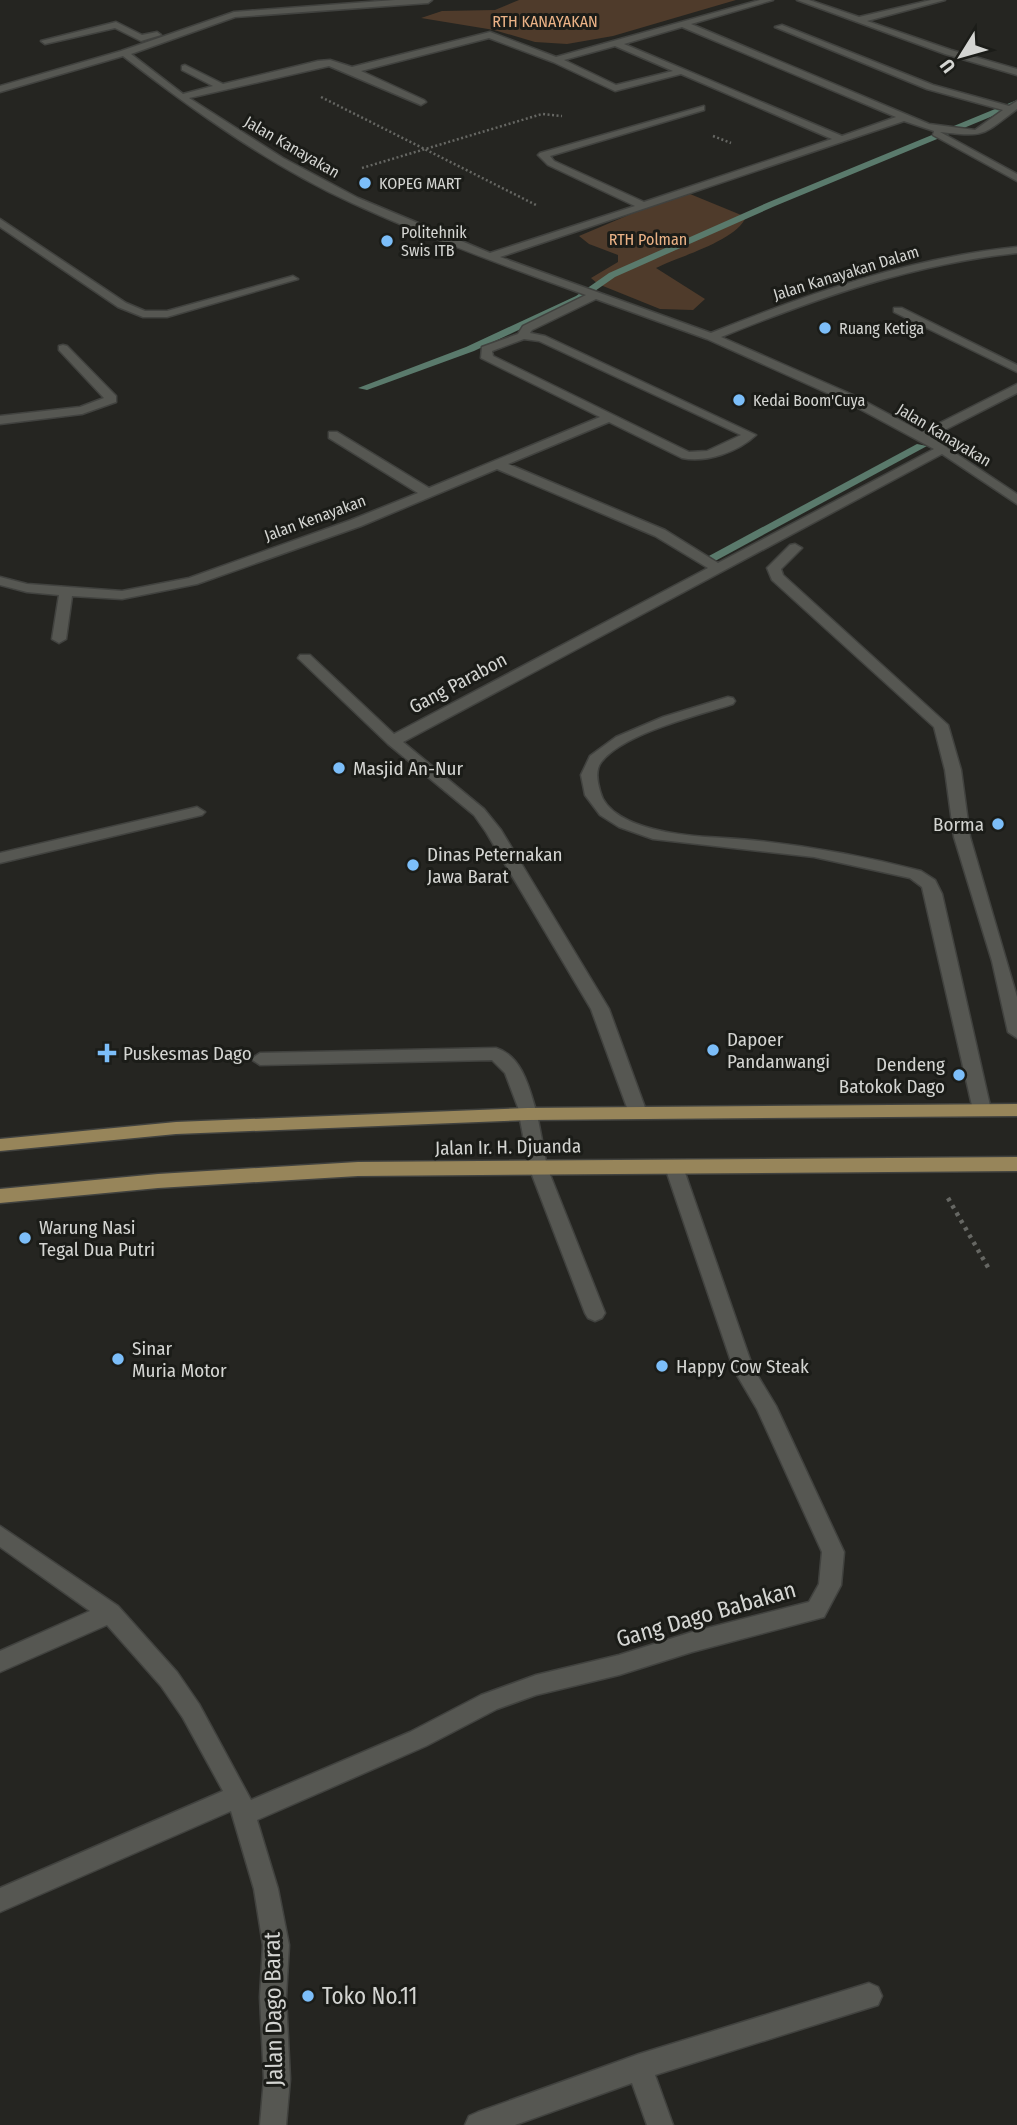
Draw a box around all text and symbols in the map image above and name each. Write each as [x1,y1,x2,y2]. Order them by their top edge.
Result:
park label: RTH KANAYAKAN [492,12,598,31]
north arrow [926,21,996,91]
text: U [935,55,960,77]
street label: Jalan Kanayakan [241,112,343,182]
place label: KOPEG MART [379,174,462,193]
marker: KOPEG MART [357,175,373,191]
place label: Politehnik Swis ITB [401,223,467,260]
park label: RTH Polman [609,230,687,249]
marker: Politehnik Swis ITB [379,233,395,249]
street label: Jalan Kanayakan Dalam [771,242,921,304]
place label: Ruang Ketiga [839,319,924,338]
marker: Ruang Ketiga [817,320,833,336]
place label: Kedai Boom'Cuya [753,391,865,410]
marker: Kedai Boom'Cuya [731,392,747,408]
street label: Jalan Kanayakan [893,399,995,471]
street label: Jalan Kenayakan [262,491,368,545]
street label: Gang Parabon [405,648,511,718]
place label: Masjid An-Nur [353,757,464,780]
marker: Masjid An-Nur [331,760,347,776]
place label: Borma [933,813,984,836]
marker: Borma [990,816,1006,832]
place label: Dinas Peternakan Jawa Barat [427,843,563,888]
marker: Dinas Peternakan Jawa Barat [405,857,421,873]
place label: Dapoer Pandanwangi [727,1028,830,1073]
place label: Puskesmas Dago [123,1042,252,1065]
marker: Dapoer Pandanwangi [705,1042,721,1058]
marker: Puskesmas Dago [97,1043,117,1063]
place label: Dendeng Batokok Dago [839,1053,945,1098]
marker: Dendeng Batokok Dago [951,1067,967,1083]
street label: Jalan Ir. H. Djuanda [435,1134,581,1160]
place label: Warung Nasi Tegal Dua Putri [39,1216,155,1261]
marker: Warung Nasi Tegal Dua Putri [17,1230,33,1246]
place label: Sinar Muria Motor [132,1337,227,1382]
marker: Sinar Muria Motor [110,1351,126,1367]
place label: Happy Cow Steak [676,1355,809,1378]
marker: Happy Cow Steak [654,1358,670,1374]
street label: Gang Dago Babakan [613,1575,799,1653]
street label: Jalan Dago Barat [258,1931,288,2086]
place label: Toko No.11 [322,1982,418,2010]
marker: Toko No.11 [300,1988,316,2004]

